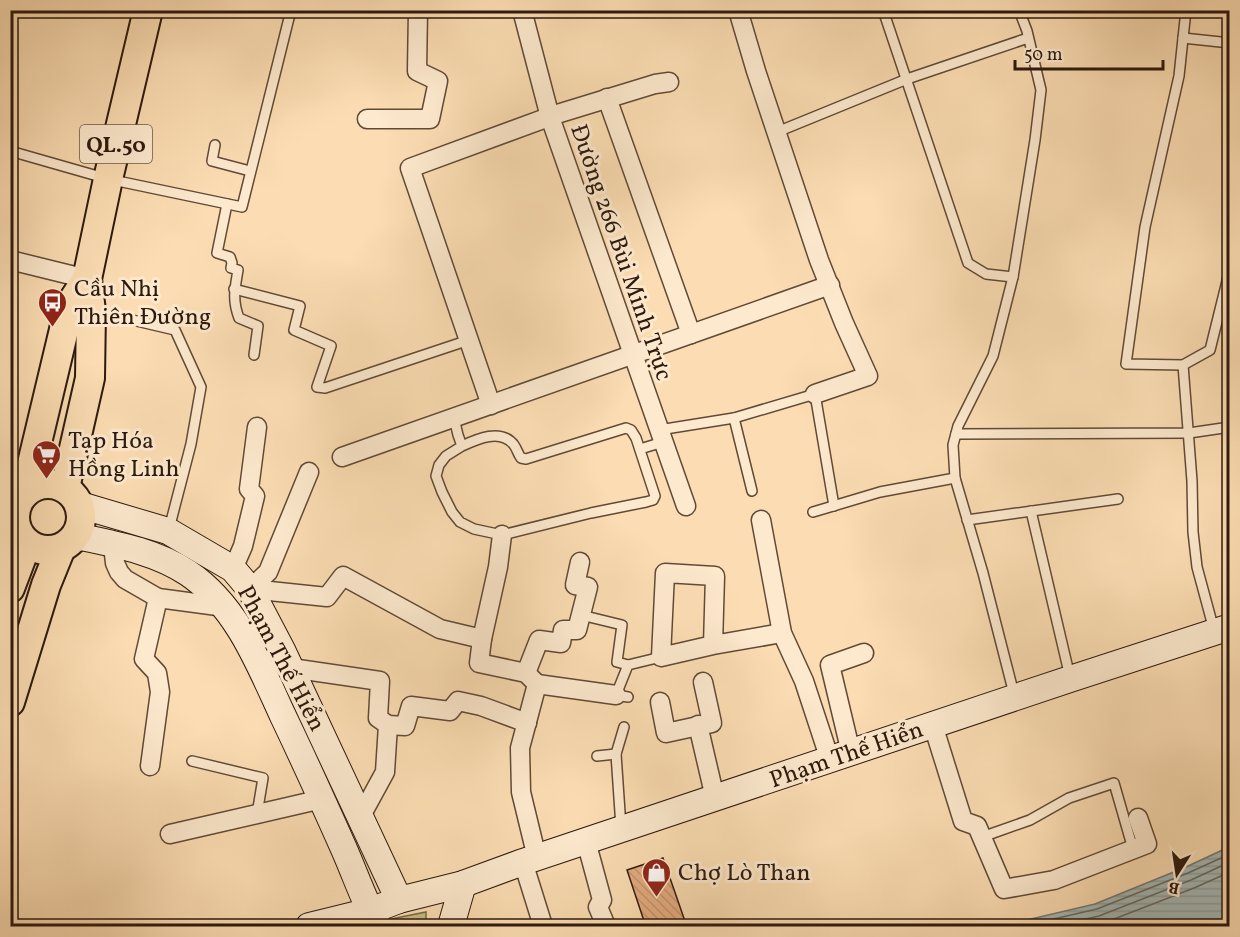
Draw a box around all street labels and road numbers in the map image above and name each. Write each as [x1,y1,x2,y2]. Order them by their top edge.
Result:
street label: Đường 266 Bùi Minh Trực [560,120,680,385]
road number: QL.50 [80,125,152,163]
street label: Phạm Thế Hiển [228,580,333,738]
street label: Phạm Thế Hiển [765,714,928,798]

